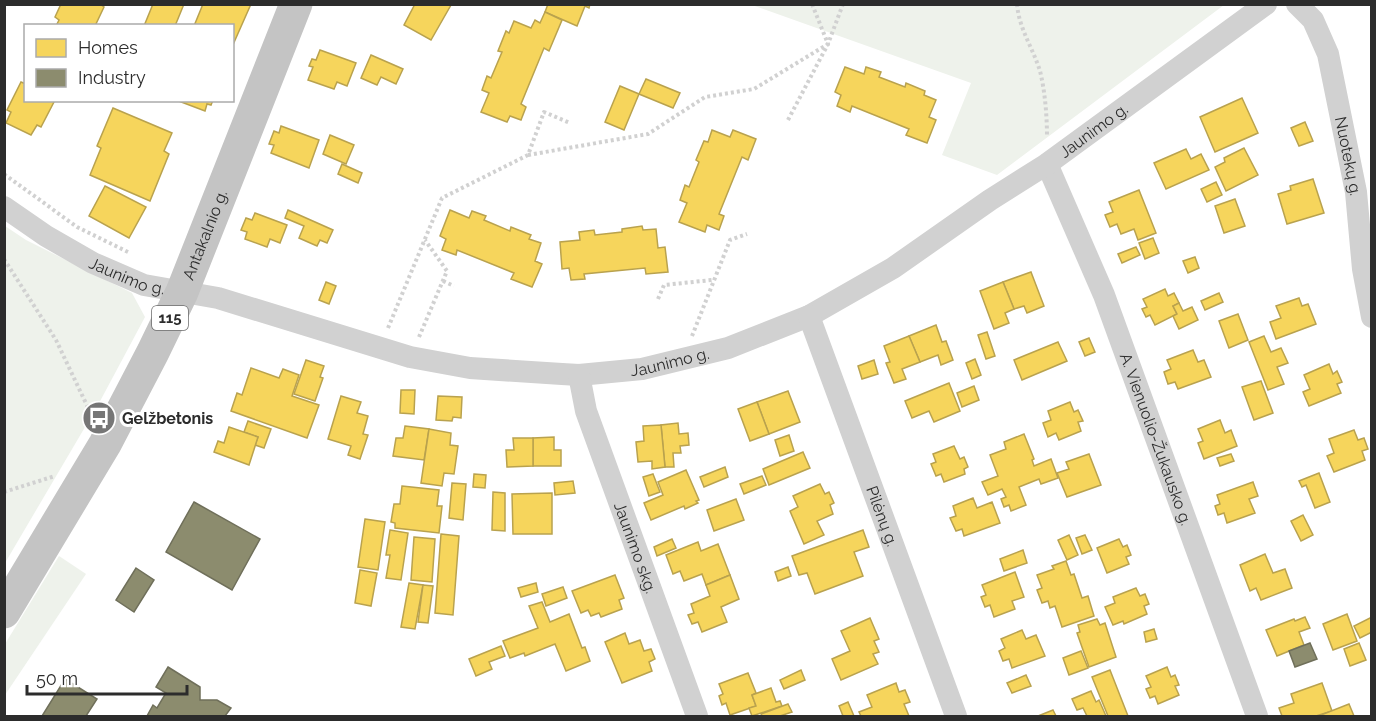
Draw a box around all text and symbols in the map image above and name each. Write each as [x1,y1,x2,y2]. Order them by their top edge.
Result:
legend [24,24,234,102]
text: Homes [78,37,138,58]
text: Industry [78,67,146,88]
street label: Jaunimo g. [1056,99,1131,161]
street label: Nuotekų g. [1331,115,1366,197]
street label: Antakalnio g. [178,187,231,282]
street label: Jaunimo g. [86,253,166,298]
road number: 115 [152,306,188,330]
street label: Jaunimo g. [630,343,711,380]
street label: A. Vienuolio-Žukausko g. [1116,350,1196,528]
bus stop icon: Gelžbetonis [81,400,117,436]
place label: Gelžbetonis [122,409,213,428]
street label: Pilėnų g. [863,483,902,549]
street label: Jaunimo skg. [610,499,661,596]
scale bar [27,658,188,696]
text: 50 m [36,668,78,689]

